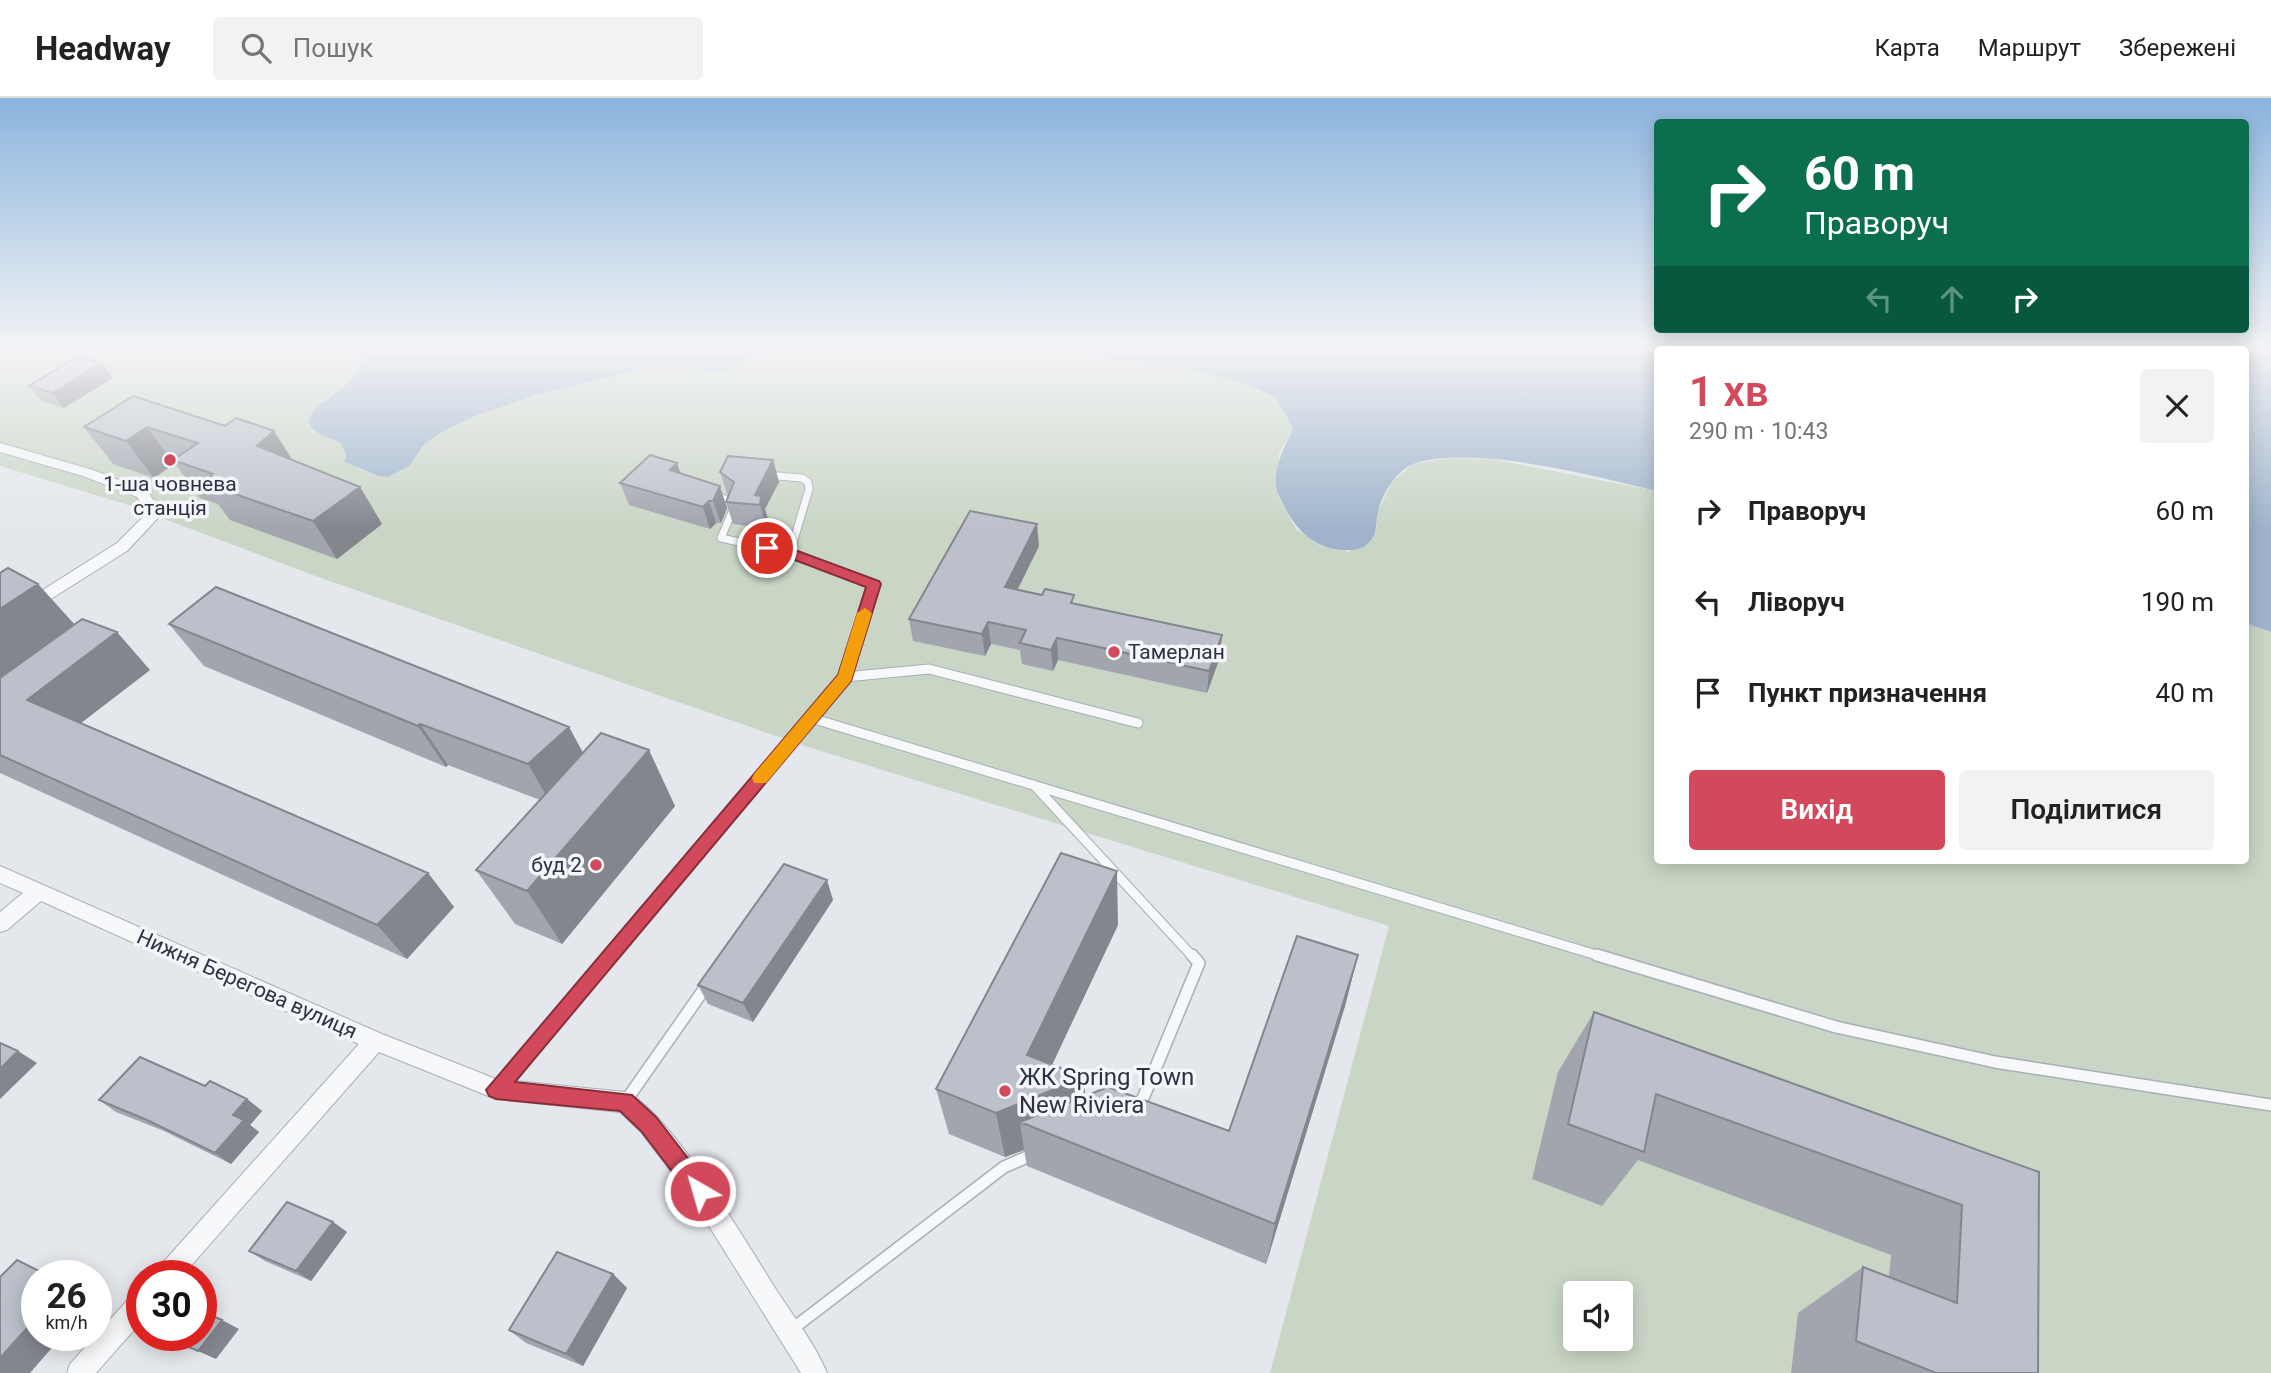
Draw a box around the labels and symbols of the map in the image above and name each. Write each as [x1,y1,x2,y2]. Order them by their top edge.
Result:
marker: 1-ша човнева станція [162,452,178,468]
place label: 1-ша човнева станція [103,472,237,520]
pin [737,518,797,578]
place label: Тамерлан [1128,640,1225,664]
marker: Тамерлан [1106,644,1122,660]
place label: буд 2 [531,853,582,877]
marker: буд 2 [588,857,604,873]
street label: Нижня Берегова вулиця [133,925,361,1043]
place label: ЖК Spring Town New Riviera [1019,1063,1194,1119]
marker: ЖК Spring Town New Riviera [997,1083,1013,1099]
position arrow [663,1154,737,1228]
speed limit sign: 30 [126,1260,217,1351]

